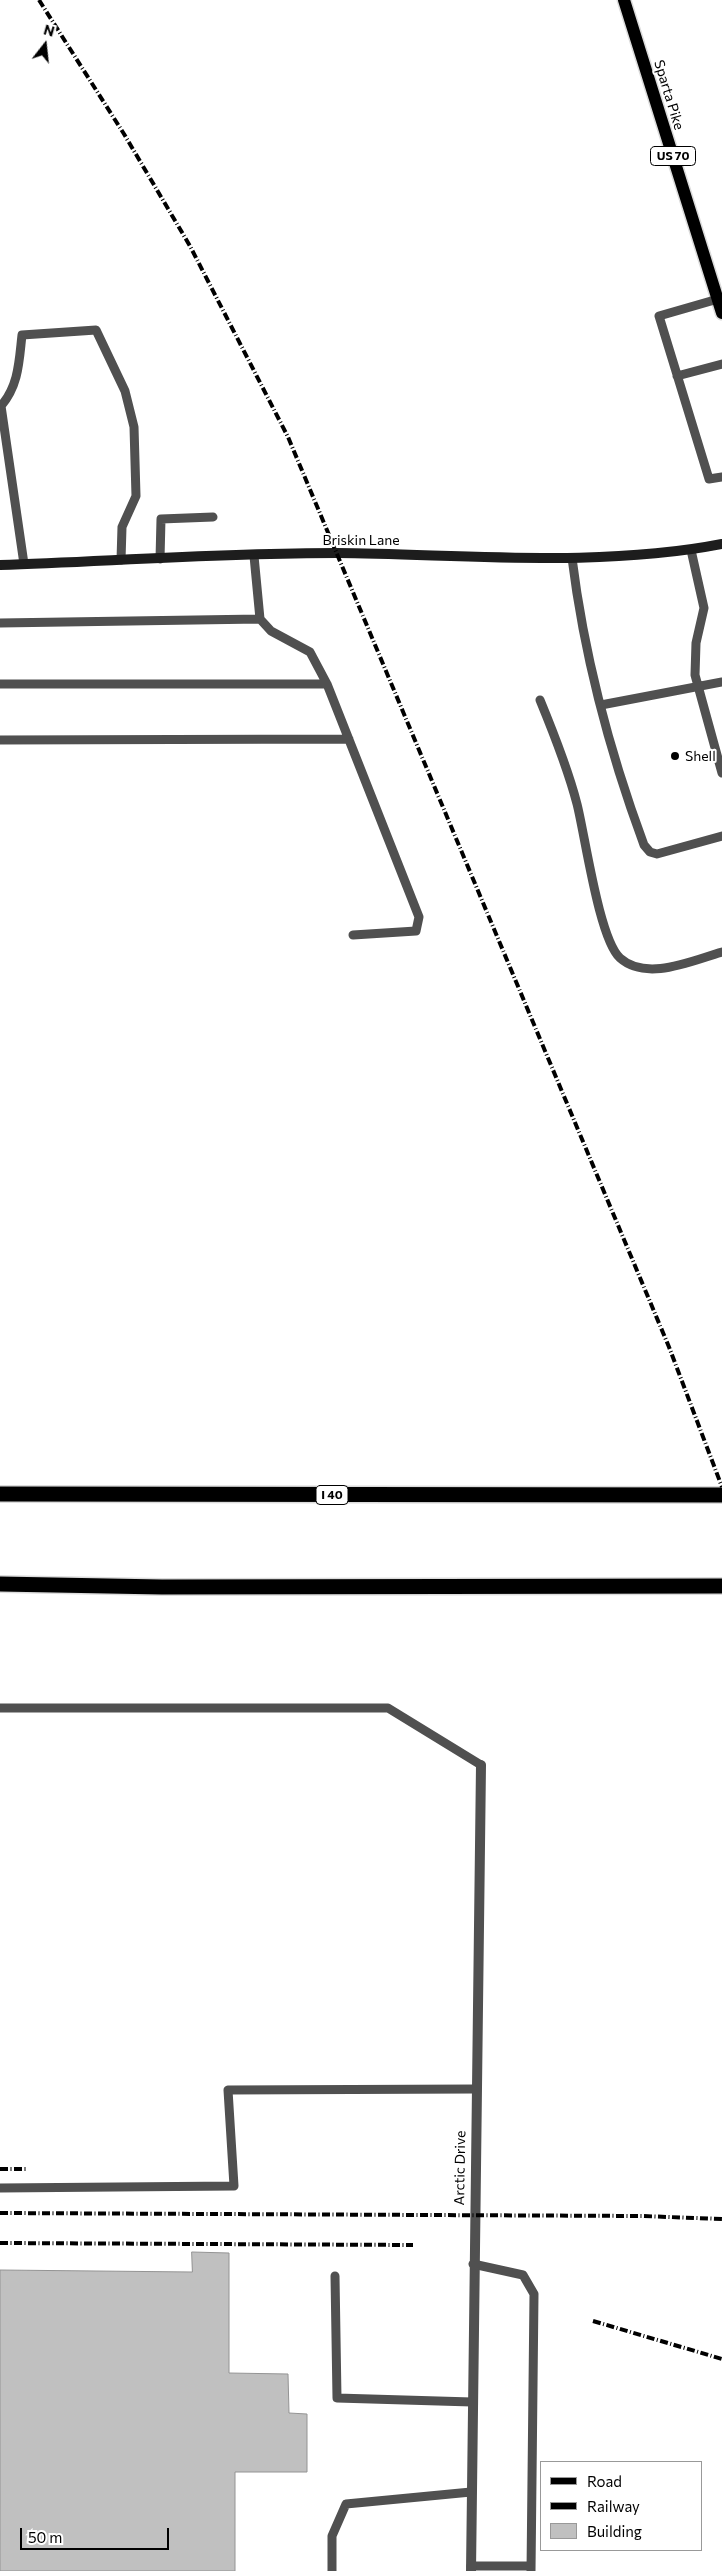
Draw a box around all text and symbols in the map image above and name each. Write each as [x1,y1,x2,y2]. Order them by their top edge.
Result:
north arrow [20,20,70,70]
text: N [42,20,57,40]
street label: Sparta Pike [650,58,688,132]
road number: US 70 [650,146,696,166]
street label: Briskin Lane [322,532,400,548]
place label: Shell [685,748,716,764]
marker: Shell [669,750,681,762]
road number: I 40 [316,1486,348,1504]
street label: Arctic Drive [451,2131,469,2205]
legend [540,2461,702,2551]
text: Road [587,2472,622,2490]
text: Railway [587,2497,640,2515]
scale bar [22,2518,171,2550]
text: Building [587,2522,642,2540]
text: 50 m [28,2528,62,2546]

